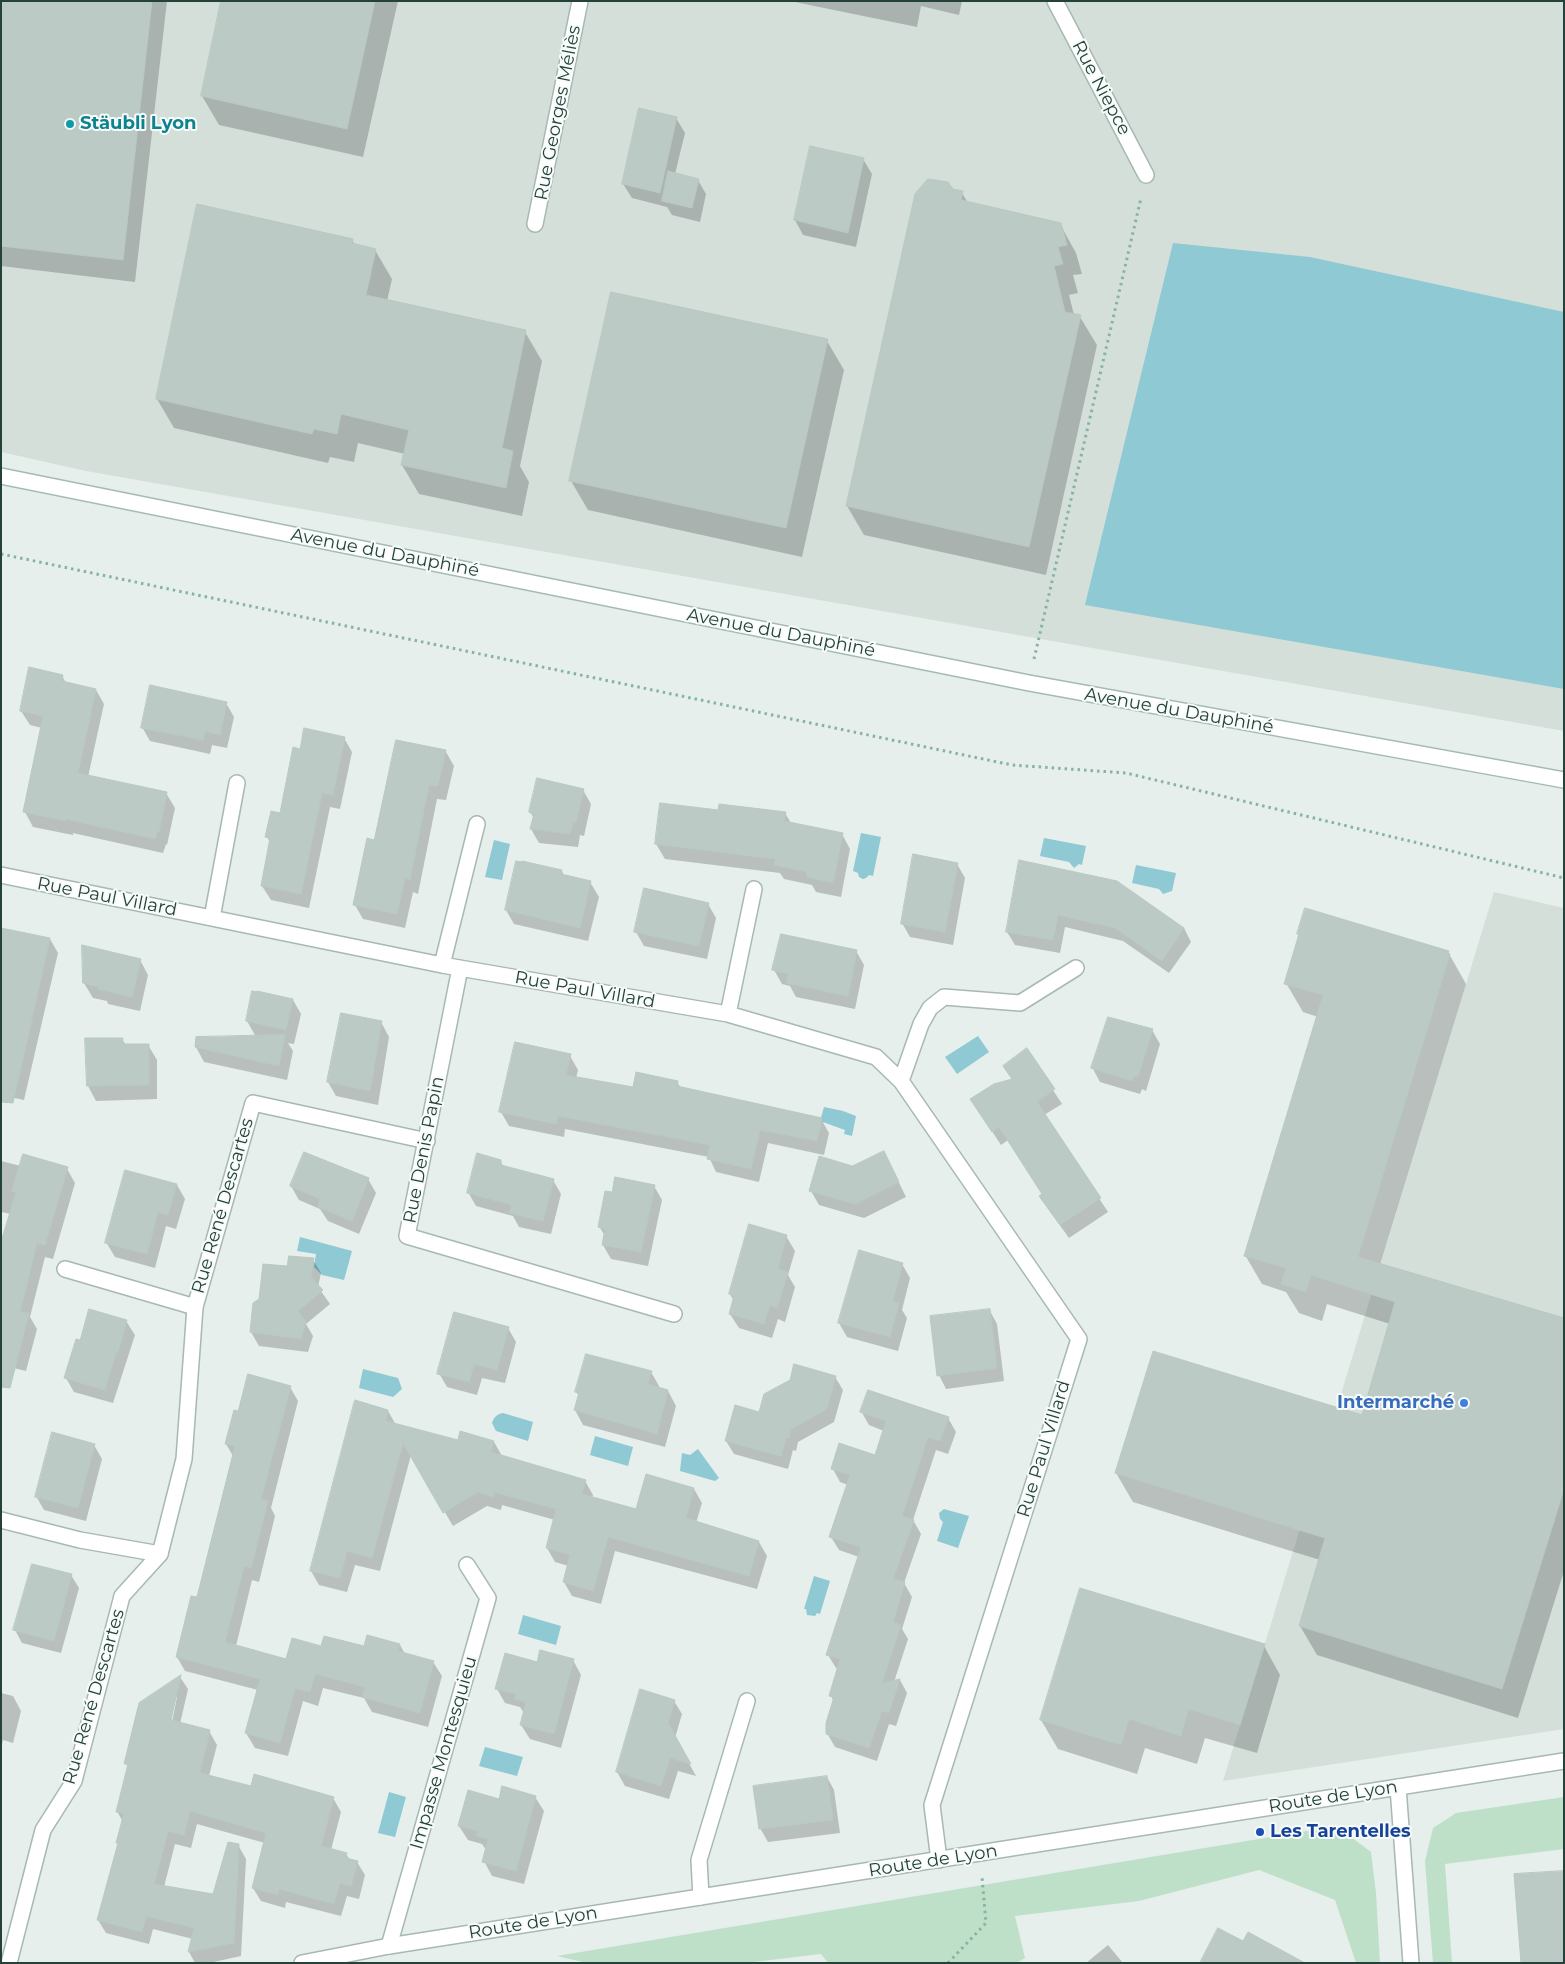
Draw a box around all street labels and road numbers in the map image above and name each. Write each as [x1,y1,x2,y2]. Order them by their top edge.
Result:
street label: Rue Georges Méliès [530,24,586,202]
street label: Rue Niepce [1067,37,1135,139]
street label: Avenue du Dauphiné [289,524,481,582]
street label: Avenue du Dauphiné [685,604,877,662]
street label: Avenue du Dauphiné [1083,684,1275,738]
street label: Rue Paul Villard [35,873,179,921]
street label: Rue Paul Villard [513,967,657,1013]
street label: Rue Denis Papin [399,1075,449,1225]
street label: Rue René Descartes [188,1116,258,1296]
street label: Rue Paul Villard [1013,1378,1075,1520]
street label: Rue René Descartes [59,1607,129,1787]
street label: Impasse Montesquieu [406,1654,482,1852]
street label: Route de Lyon [1267,1776,1399,1818]
street label: Route de Lyon [867,1840,999,1882]
street label: Route de Lyon [467,1902,599,1944]

